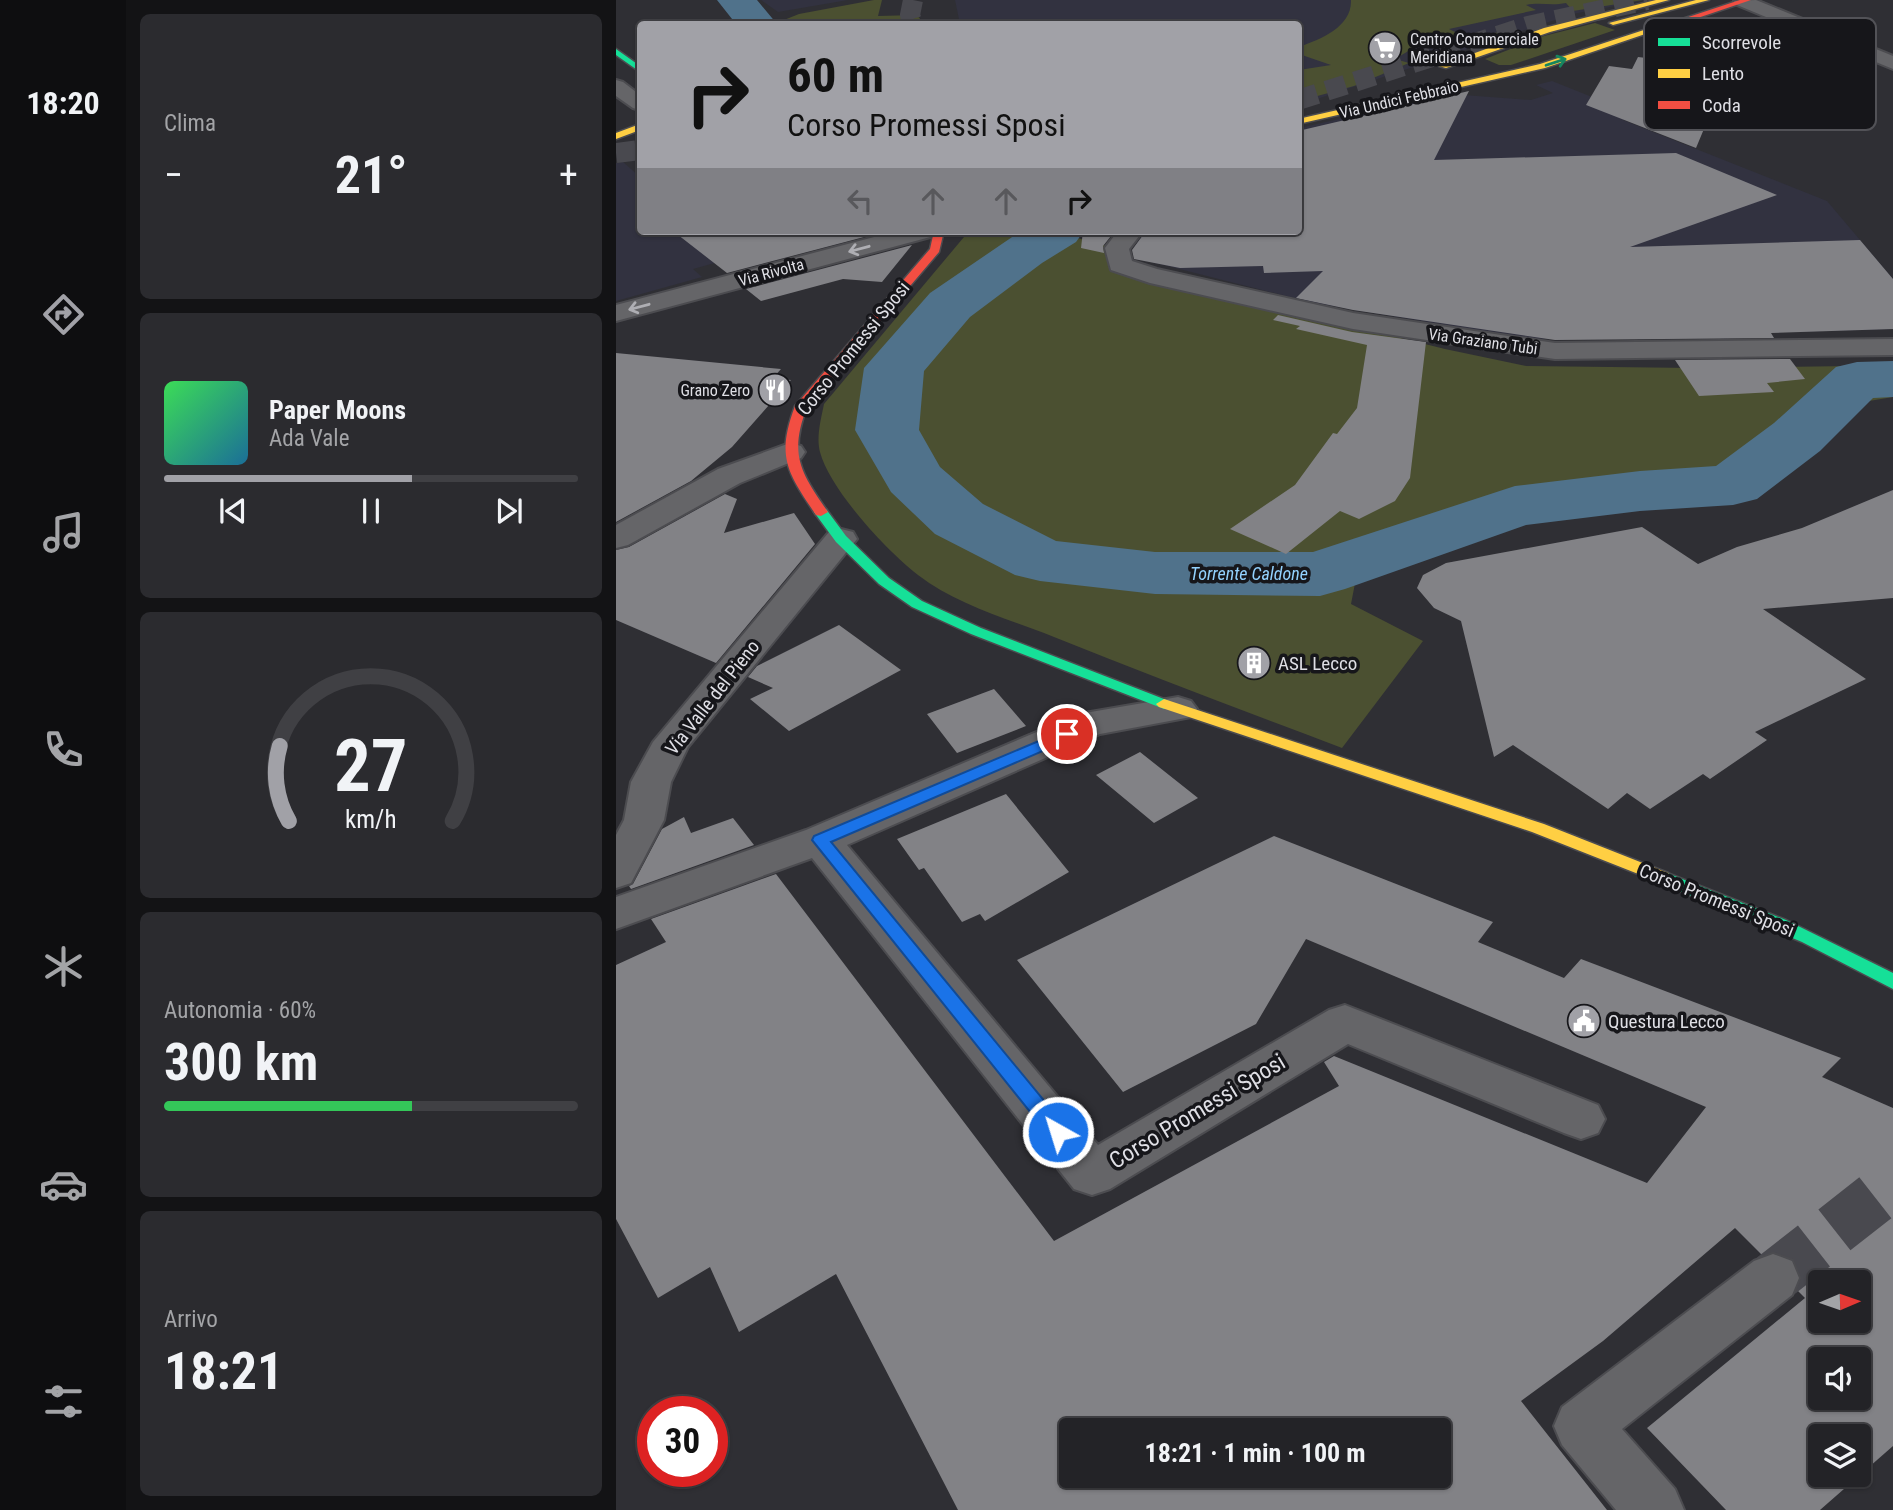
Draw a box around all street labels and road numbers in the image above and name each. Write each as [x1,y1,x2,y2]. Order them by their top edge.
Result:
street label: Via Undici Febbraio [1338,77,1461,122]
street label: Via Rivolta [736,255,806,290]
street label: Corso Promessi Sposi [792,277,914,420]
street label: Via Graziano Tubi [1427,324,1539,359]
street label: Via Valle del Pieno [660,635,764,759]
street label: Corso Promessi Sposi [1636,859,1798,942]
street label: Corso Promessi Sposi [1105,1048,1290,1175]

